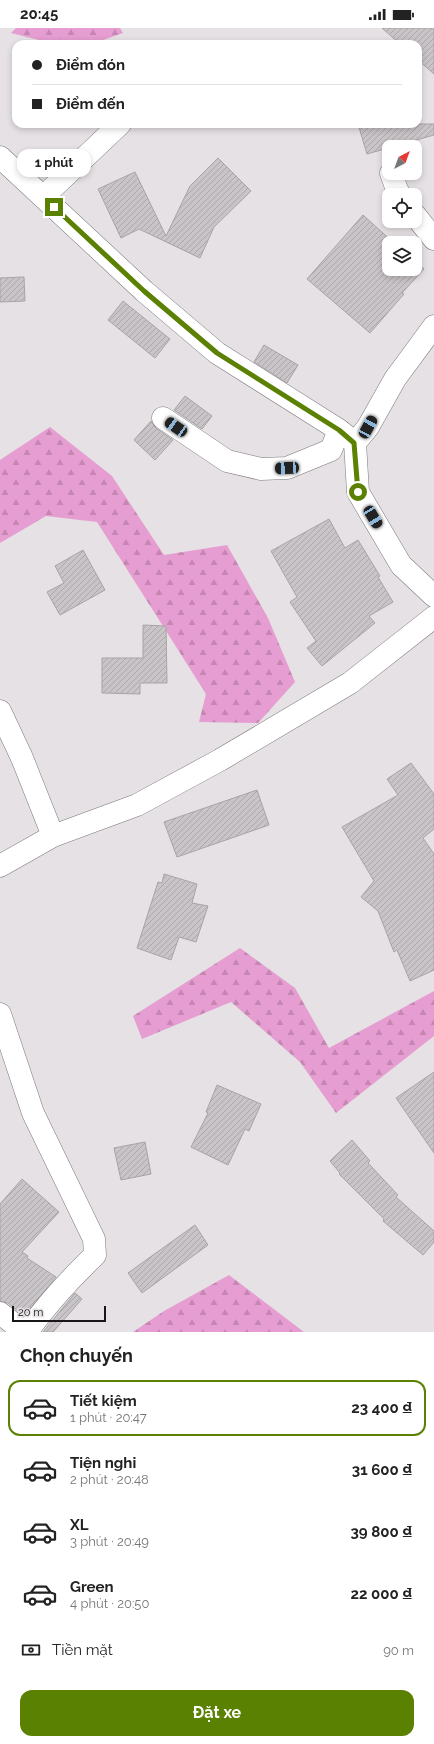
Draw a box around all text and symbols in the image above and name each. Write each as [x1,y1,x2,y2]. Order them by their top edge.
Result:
text: 20:45 [20,5,58,23]
text: Điểm đón [56,56,125,74]
text: Điểm đến [56,95,125,113]
north arrow [382,140,422,180]
map controls [382,140,422,276]
callout: 1 phút [17,149,91,177]
text: 1 phút [35,155,73,170]
button: locate [382,188,422,228]
route end [45,198,63,216]
button: layers [382,236,422,276]
car [357,414,379,440]
car [163,415,189,439]
car [275,461,299,475]
route start [349,483,367,501]
car [362,504,384,530]
scale bar [12,1304,106,1323]
text: 20 m [18,1306,43,1319]
text: Chọn chuyến [20,1345,133,1366]
icon: car [22,1390,58,1426]
text: Tiết kiệm [70,1392,137,1410]
text: 23 400 ₫ [351,1399,412,1417]
text: 1 phút · 20:47 [70,1410,147,1425]
icon: car [22,1452,58,1488]
text: Tiện nghi [70,1454,136,1472]
text: 31 600 ₫ [352,1461,412,1479]
text: 2 phút · 20:48 [70,1472,149,1487]
icon: car [22,1514,58,1550]
text: XL [70,1516,88,1534]
text: 39 800 ₫ [350,1523,412,1541]
text: 3 phút · 20:49 [70,1534,149,1549]
icon: car [22,1576,58,1612]
text: Green [70,1578,114,1596]
text: 22 000 ₫ [351,1585,412,1603]
text: 4 phút · 20:50 [70,1596,149,1611]
icon: cash [20,1639,42,1661]
text: Tiền mặt [52,1641,113,1659]
text: 90 m [383,1643,414,1658]
button: Đặt xe [20,1690,414,1736]

